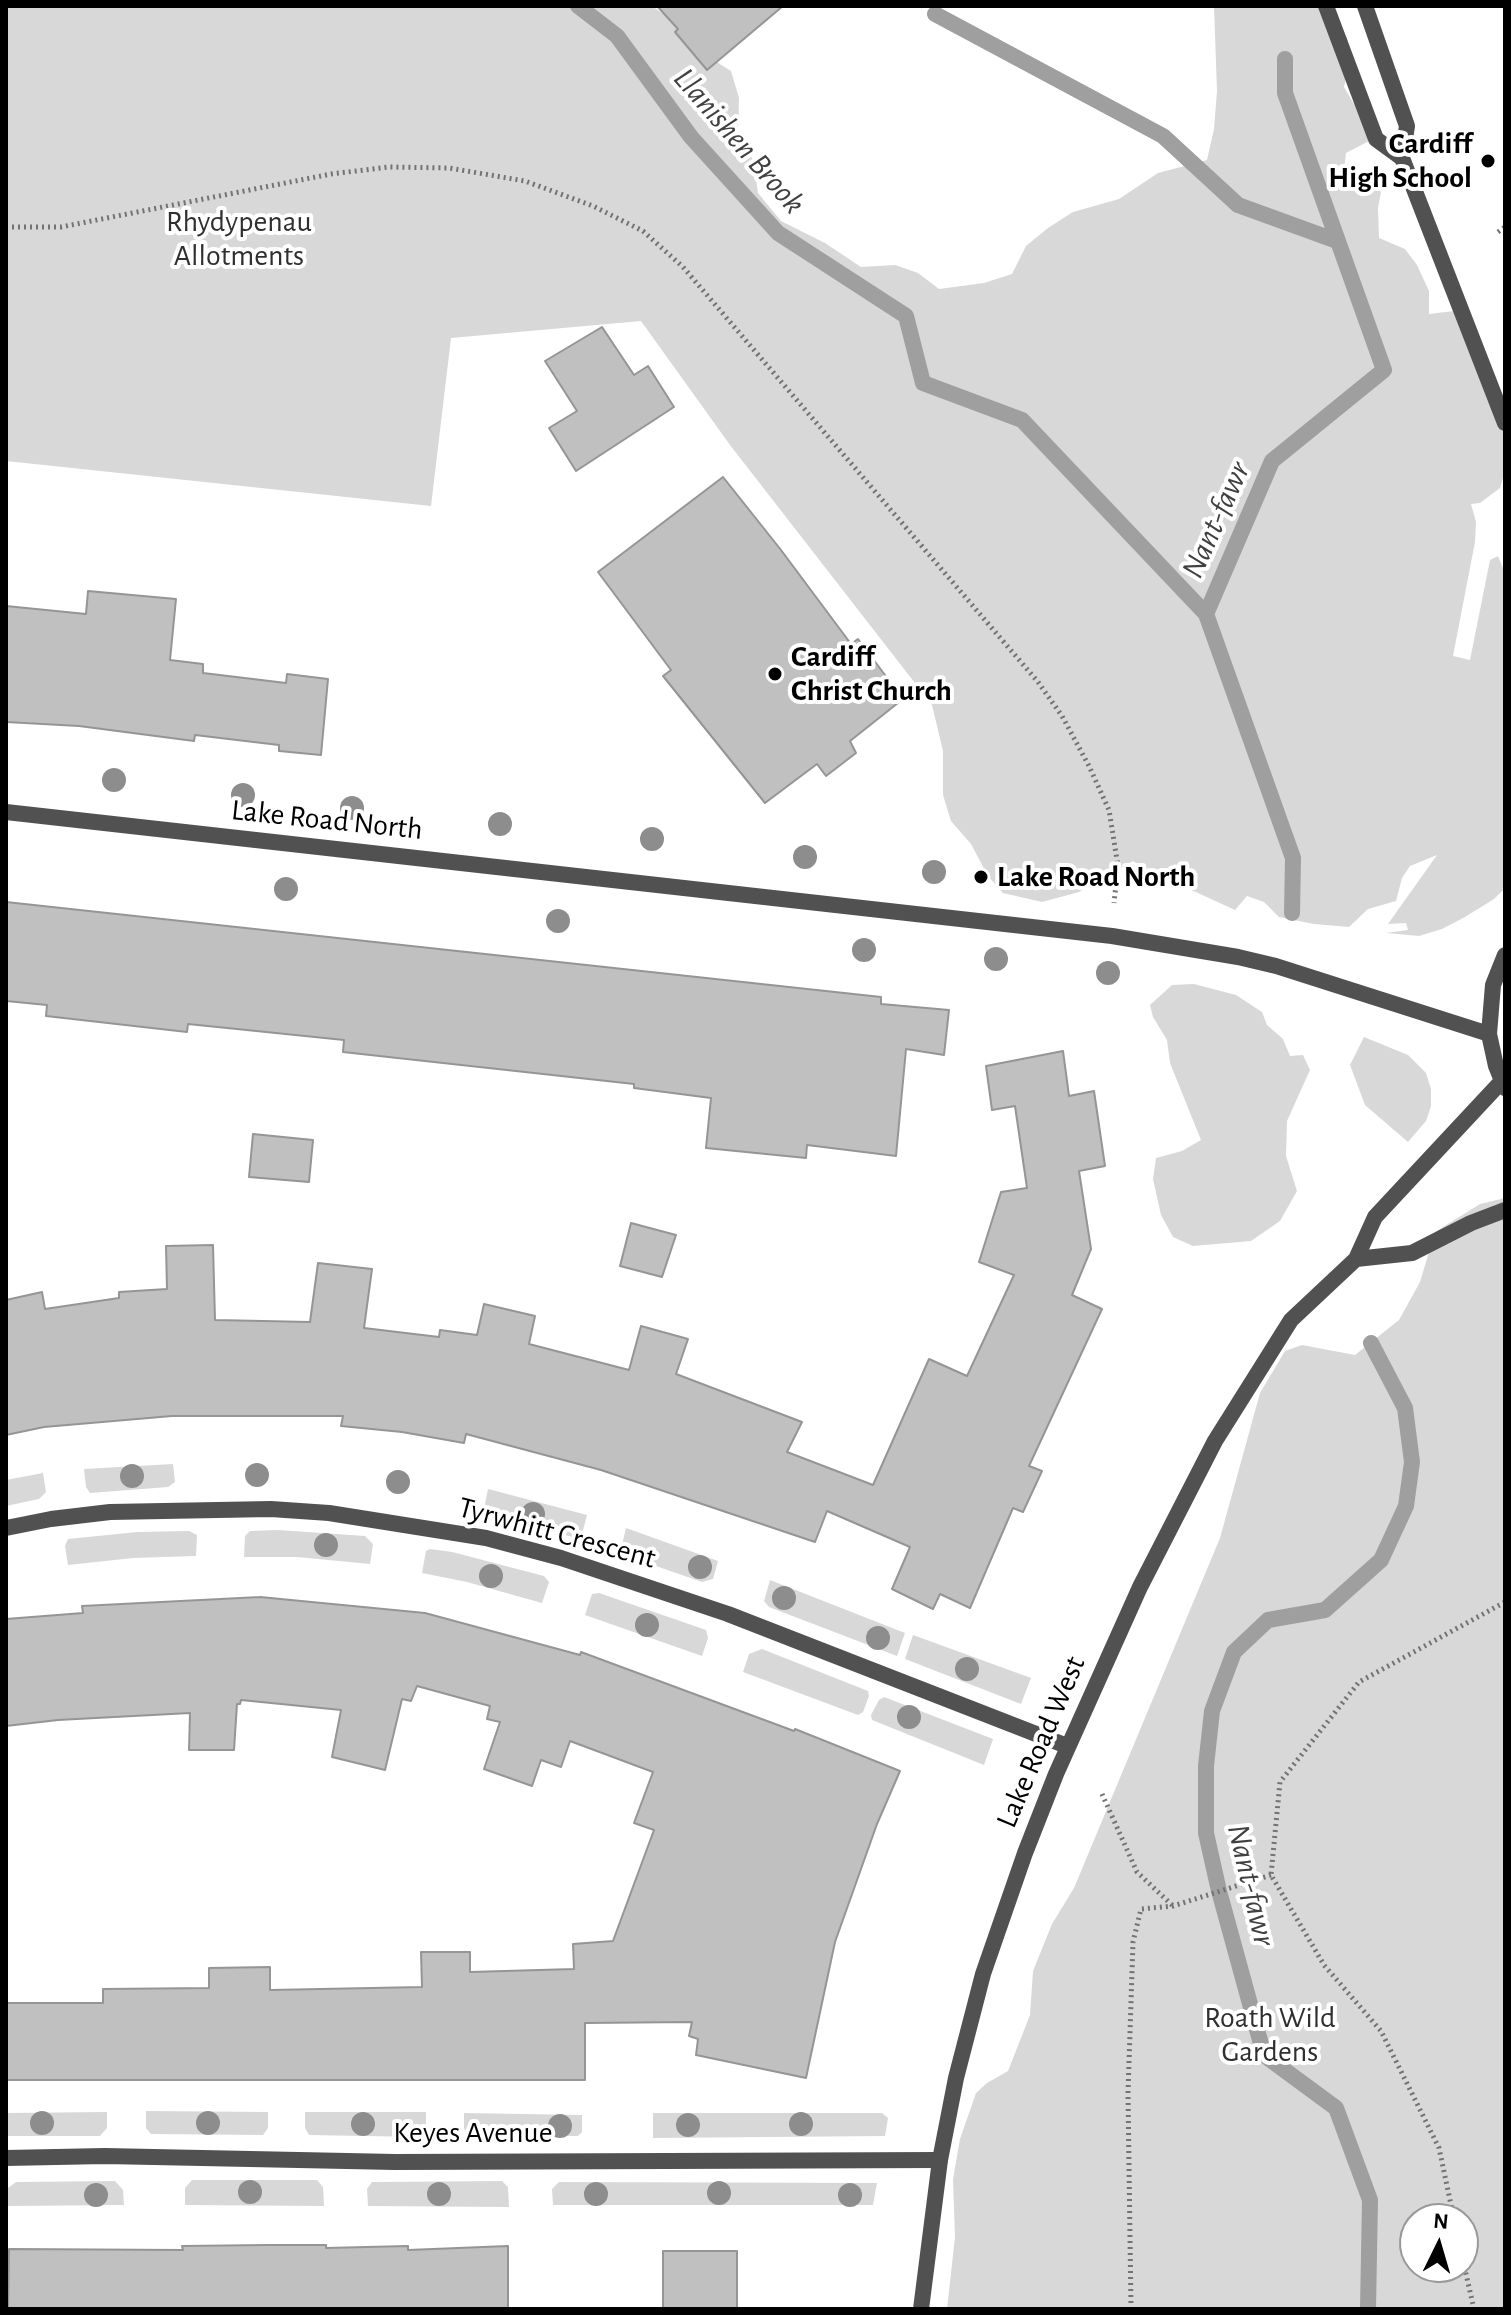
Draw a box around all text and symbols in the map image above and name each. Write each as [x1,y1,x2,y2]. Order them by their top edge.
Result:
water label: Llanishen Brook [665,60,813,222]
place label: Cardiff High School [1328,126,1472,196]
marker: Cardiff High School [1479,152,1497,170]
park label: Rhydypenau Allotments [166,204,312,274]
water label: Nant-fawr [1173,456,1259,584]
place label: Cardiff Christ Church [791,639,952,710]
marker: Cardiff Christ Church [766,665,784,683]
street label: Lake Road North [230,792,424,848]
place label: Lake Road North [997,859,1195,895]
marker: Lake Road North [972,868,990,886]
street label: Tyrwhitt Crescent [454,1489,660,1577]
street label: Lake Road West [989,1651,1093,1833]
water label: Nant-fawr [1218,1821,1284,1949]
park label: Roath Wild Gardens [1204,2000,1336,2070]
street label: Keyes Avenue [393,2115,553,2151]
north arrow [1399,2203,1479,2283]
text: N [1432,2209,1449,2233]

